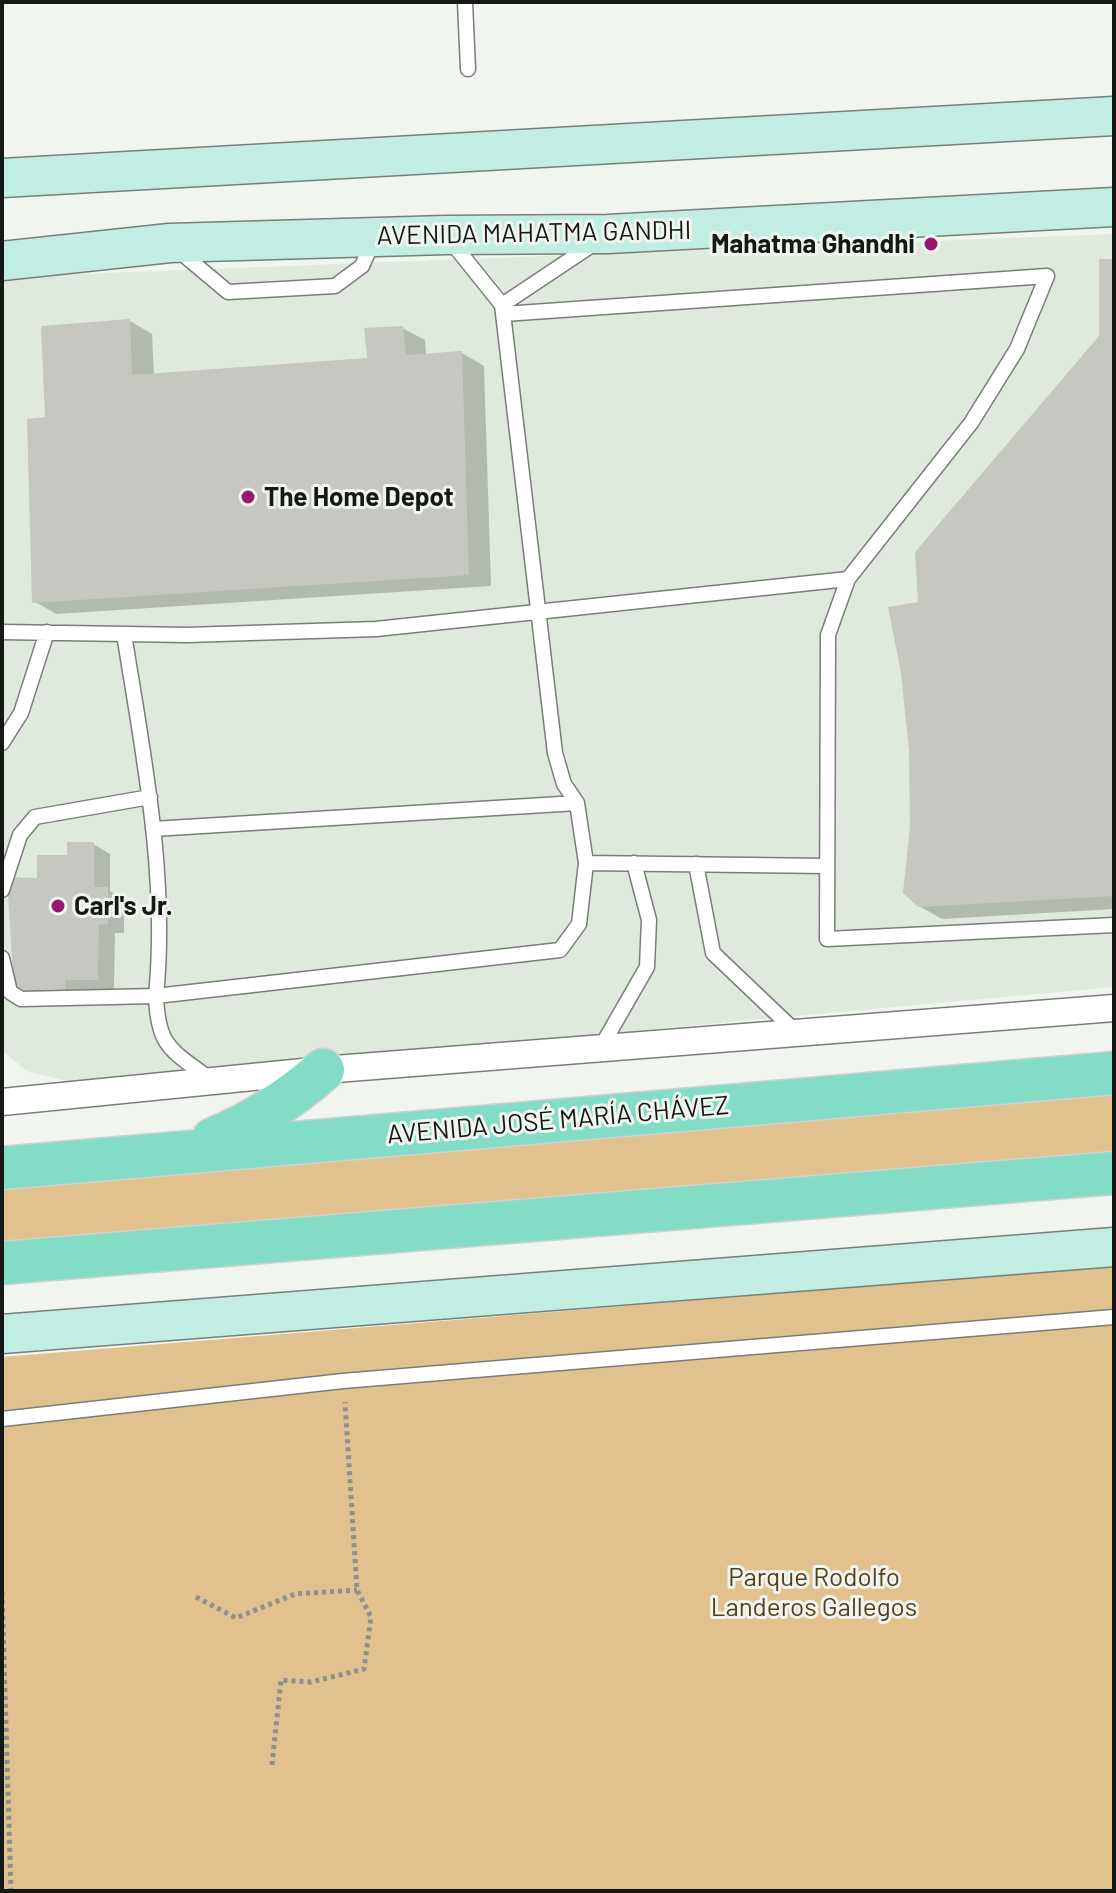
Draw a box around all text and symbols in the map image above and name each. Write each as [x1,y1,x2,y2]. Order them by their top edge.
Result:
street label: AVENIDA MAHATMA GANDHI [376,215,692,251]
place label: Mahatma Ghandhi [711,228,915,260]
marker: Mahatma Ghandhi [922,235,940,253]
place label: The Home Depot [264,481,454,513]
marker: The Home Depot [239,488,257,506]
place label: Carl's Jr. [74,890,173,922]
marker: Carl's Jr. [49,897,67,915]
street label: AVENIDA JOSÉ MARÍA CHÁVEZ [386,1089,730,1151]
park label: Parque Rodolfo Landeros Gallegos [711,1561,917,1622]

